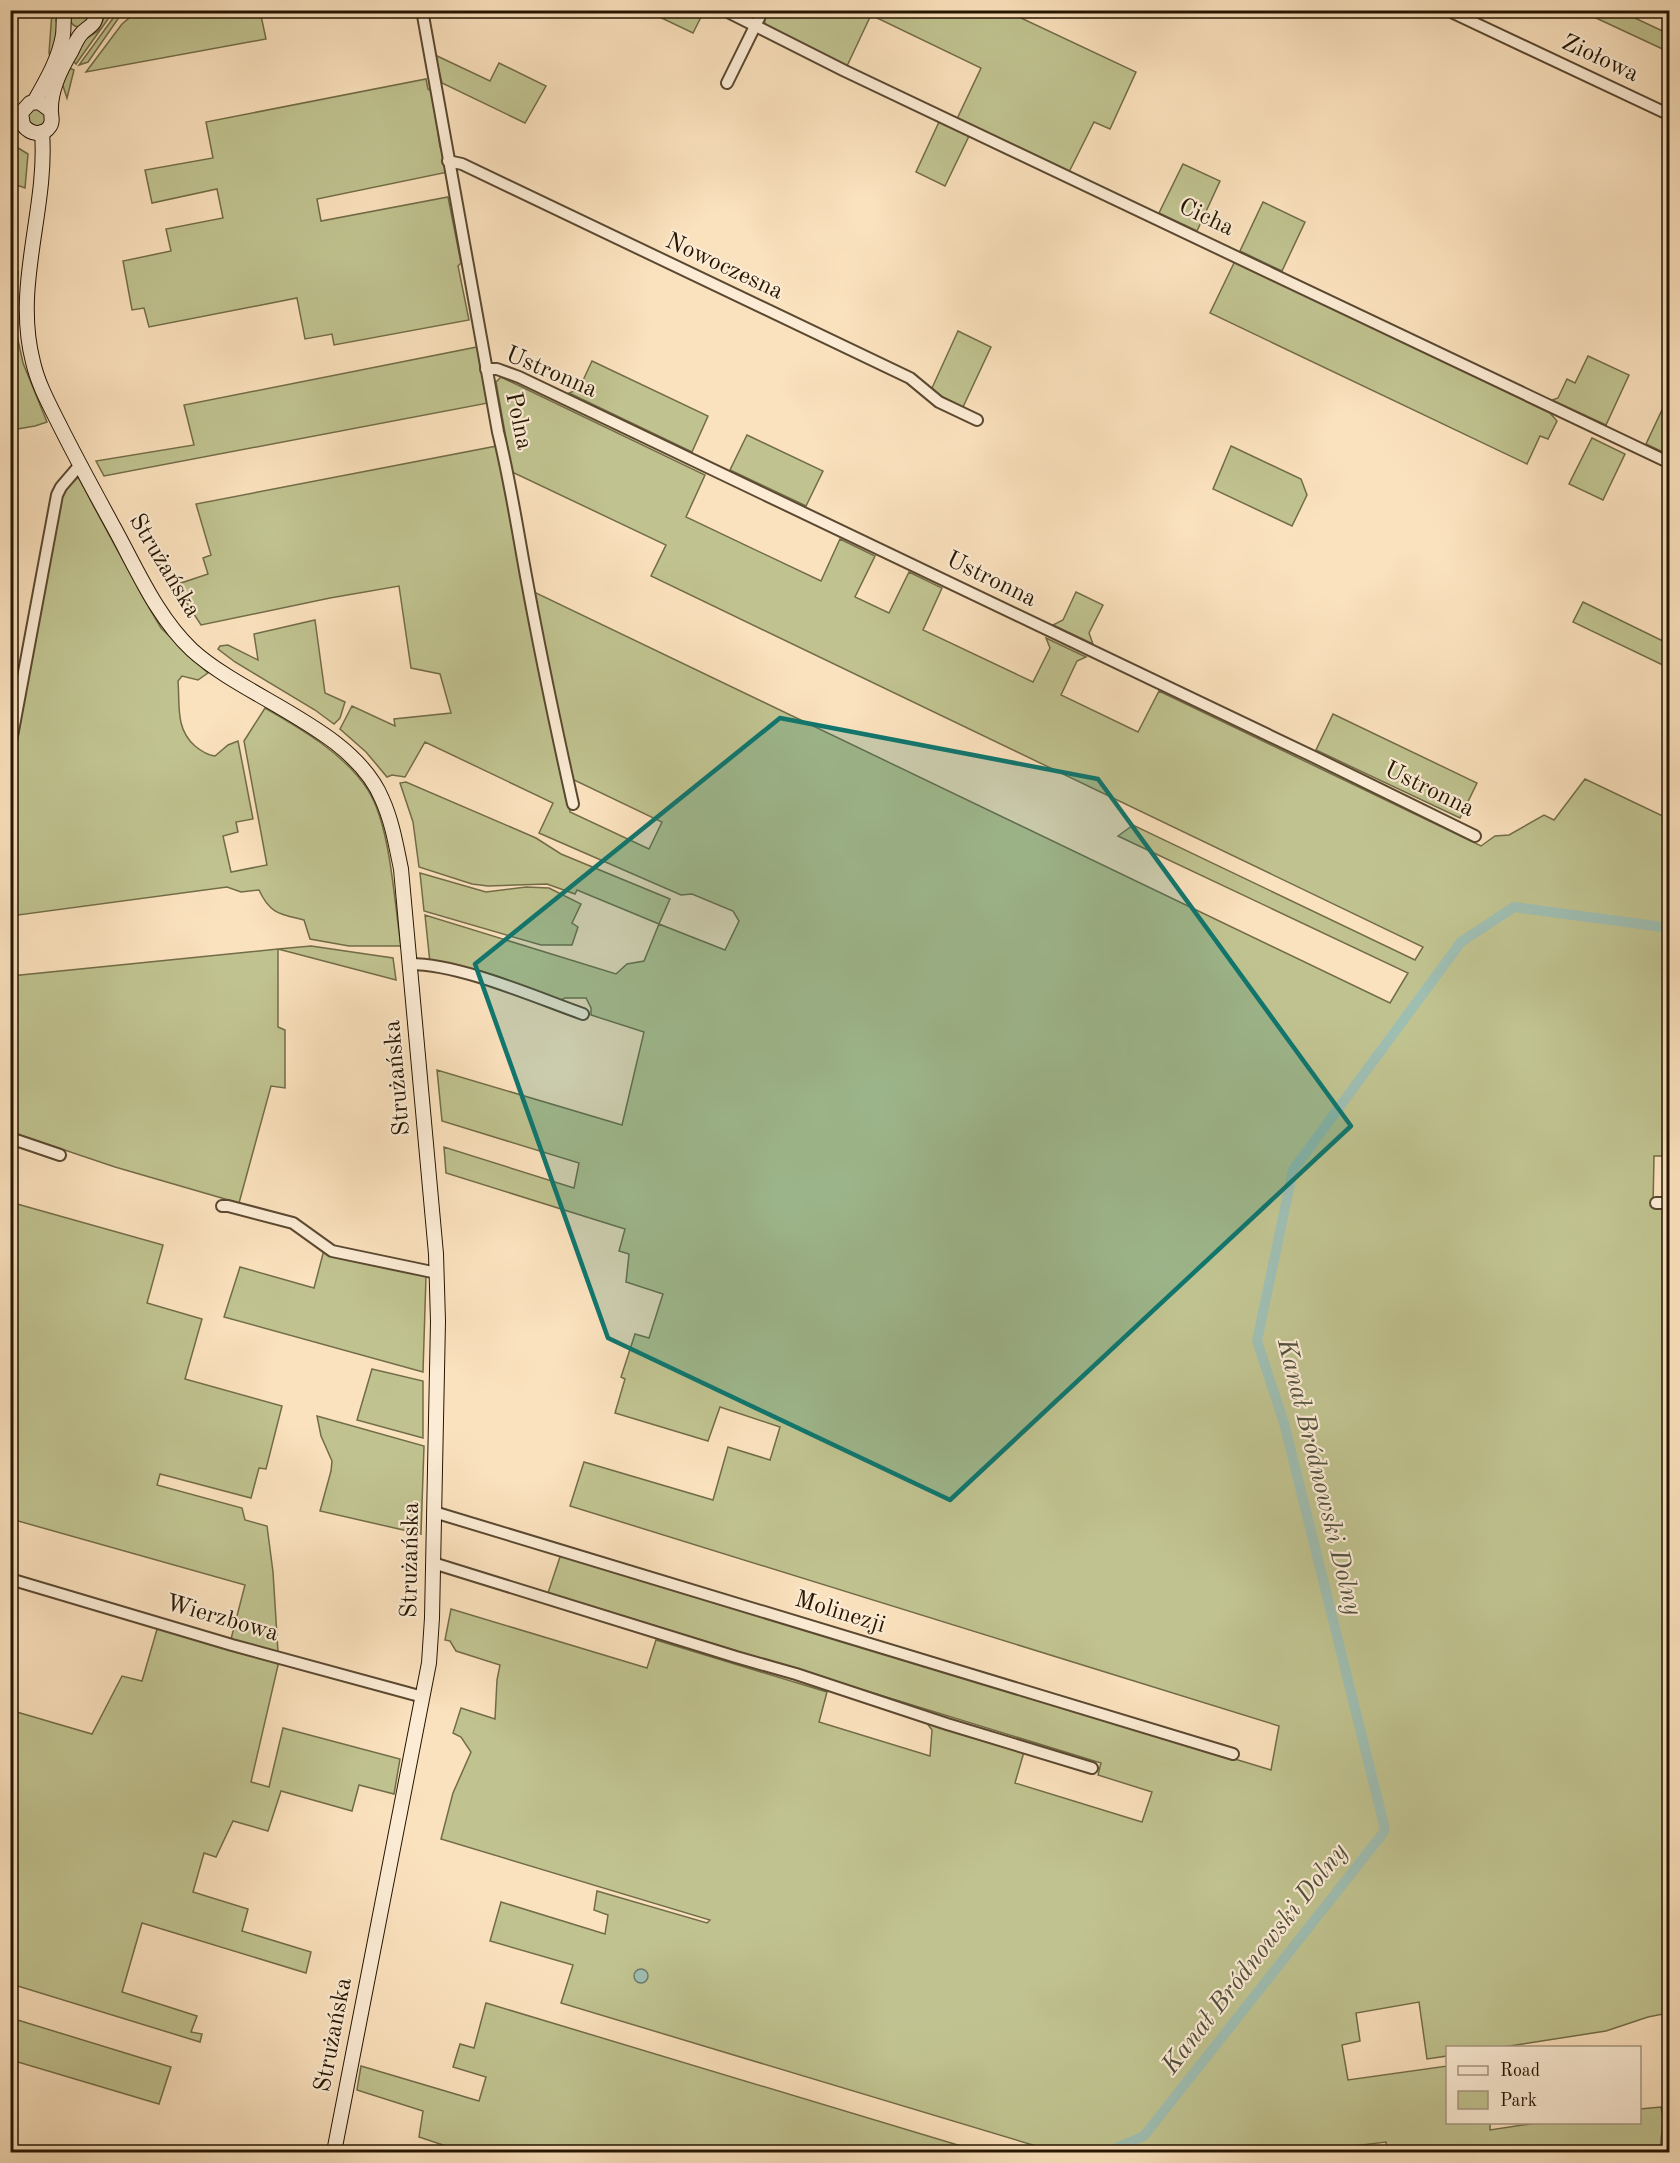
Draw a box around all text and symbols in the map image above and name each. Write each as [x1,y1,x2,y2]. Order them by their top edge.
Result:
street label: Ziołowa [1558,31,1642,87]
street label: Cicha [1175,195,1237,241]
street label: Nowoczesna [662,229,787,305]
street label: Ustronna [502,343,600,403]
street label: Polna [500,390,536,452]
street label: Strużańska [124,510,204,622]
street label: Ustronna [942,548,1040,612]
street label: Ustronna [1380,758,1478,822]
street label: Strużańska [381,1019,415,1137]
water label: Kanał Bródnowski Dolny [1272,1335,1366,1619]
street label: Strużańska [398,1502,424,1618]
street label: Molinezji [792,1588,888,1638]
street label: Wierzbowa [163,1591,281,1647]
water label: Kanał Bródnowski Dolny [1157,1838,1353,2080]
street label: Strużańska [311,1976,357,2094]
legend [1446,2046,1641,2124]
text: Road [1500,2062,1540,2080]
text: Park [1500,2092,1537,2110]

